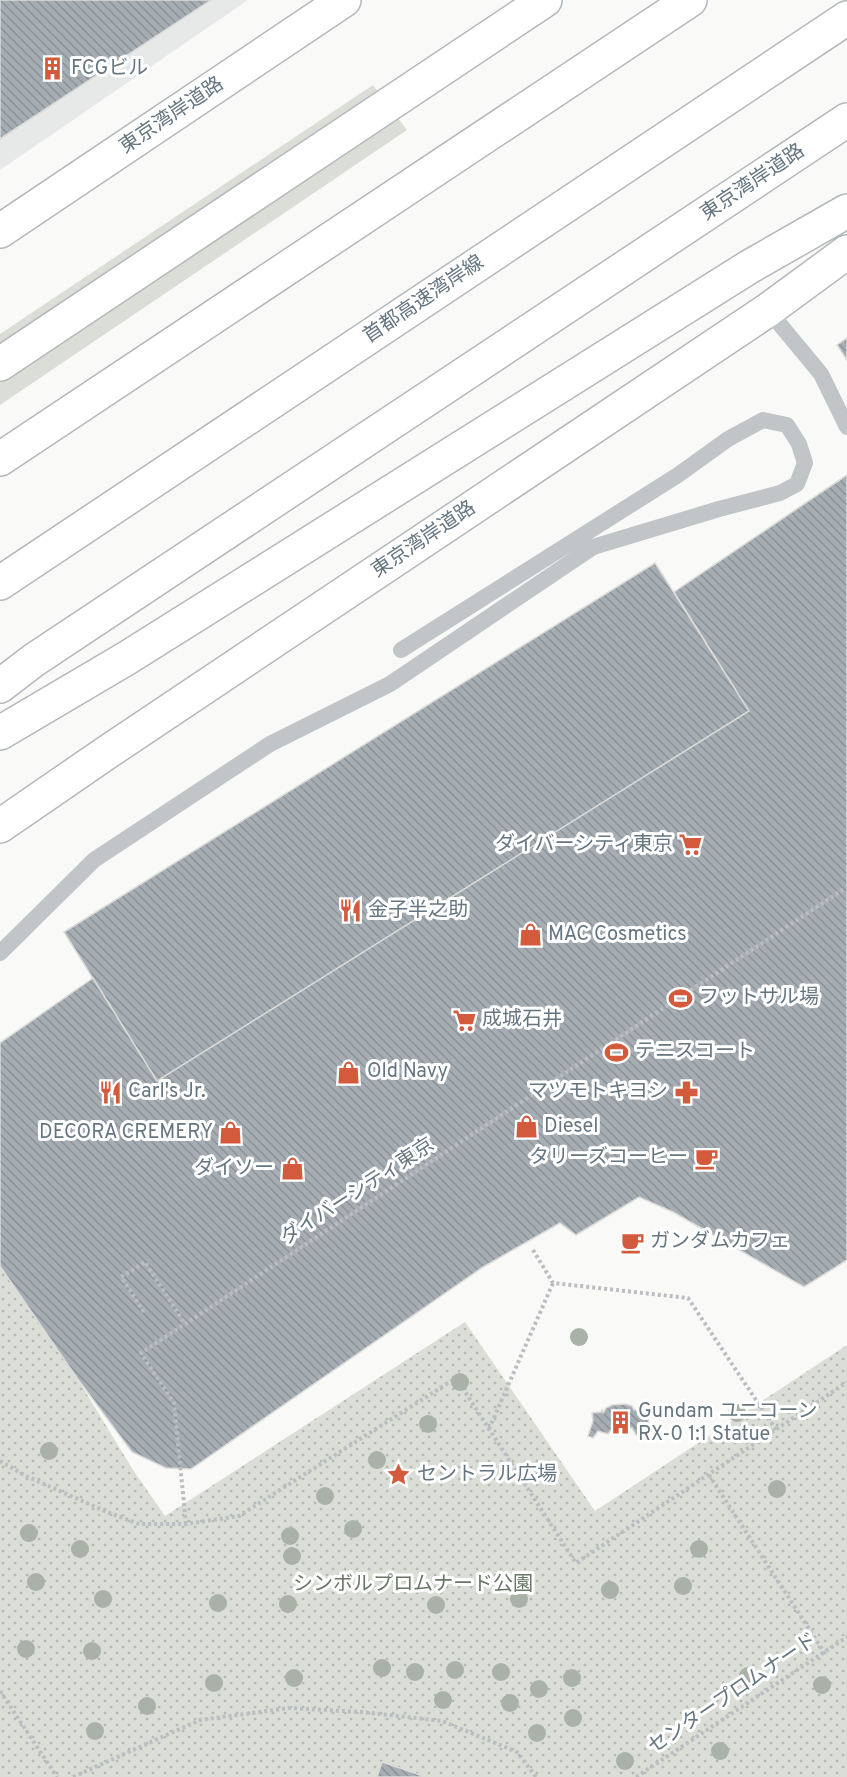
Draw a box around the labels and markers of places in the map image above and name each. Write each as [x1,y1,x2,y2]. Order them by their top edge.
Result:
building icon: FCGビル [40,56,66,82]
place label: FCGビル [71,56,148,82]
place label: ダイバーシティ東京 [495,832,673,858]
supermarket icon: ダイバーシティ東京 [678,832,704,858]
restaurant icon: 金子半之助 [337,898,363,924]
place label: 金子半之助 [368,898,468,924]
shop icon: MAC Cosmetics [517,922,543,948]
place label: MAC Cosmetics [548,922,687,948]
sports icon: フットサル場 [668,985,694,1011]
place label: フットサル場 [699,985,819,1011]
supermarket icon: 成城石井 [451,1007,477,1033]
place label: 成城石井 [482,1007,562,1033]
sports icon: テニスコート [604,1039,630,1065]
place label: テニスコート [635,1039,755,1065]
shop icon: Old Navy [336,1059,362,1085]
place label: Old Navy [367,1059,448,1085]
restaurant icon: Carl's Jr. [97,1079,123,1105]
place label: Carl's Jr. [128,1079,206,1105]
place label: マツモトキヨシ [528,1079,668,1105]
pharmacy icon: マツモトキヨシ [673,1079,699,1105]
shop icon: Diesel [513,1114,539,1140]
place label: Diesel [544,1114,598,1140]
place label: DECORA CREMERY [39,1120,213,1146]
shop icon: DECORA CREMERY [218,1120,244,1146]
place label: タリーズコーヒー [529,1145,688,1171]
cafe icon: タリーズコーヒー [693,1145,719,1171]
place label: ダイソー [194,1156,274,1182]
shop icon: ダイソー [279,1156,305,1182]
cafe icon: ガンダムカフェ [619,1229,645,1255]
place label: ガンダムカフェ [650,1229,790,1255]
place label: Gundam ユニコーン RX-0 1:1 Statue [638,1399,817,1448]
building icon: Gundam ユニコーン RX-0 1:1 Statue [607,1410,633,1436]
place icon: セントラル広場 [386,1462,412,1488]
place label: セントラル広場 [417,1462,557,1488]

